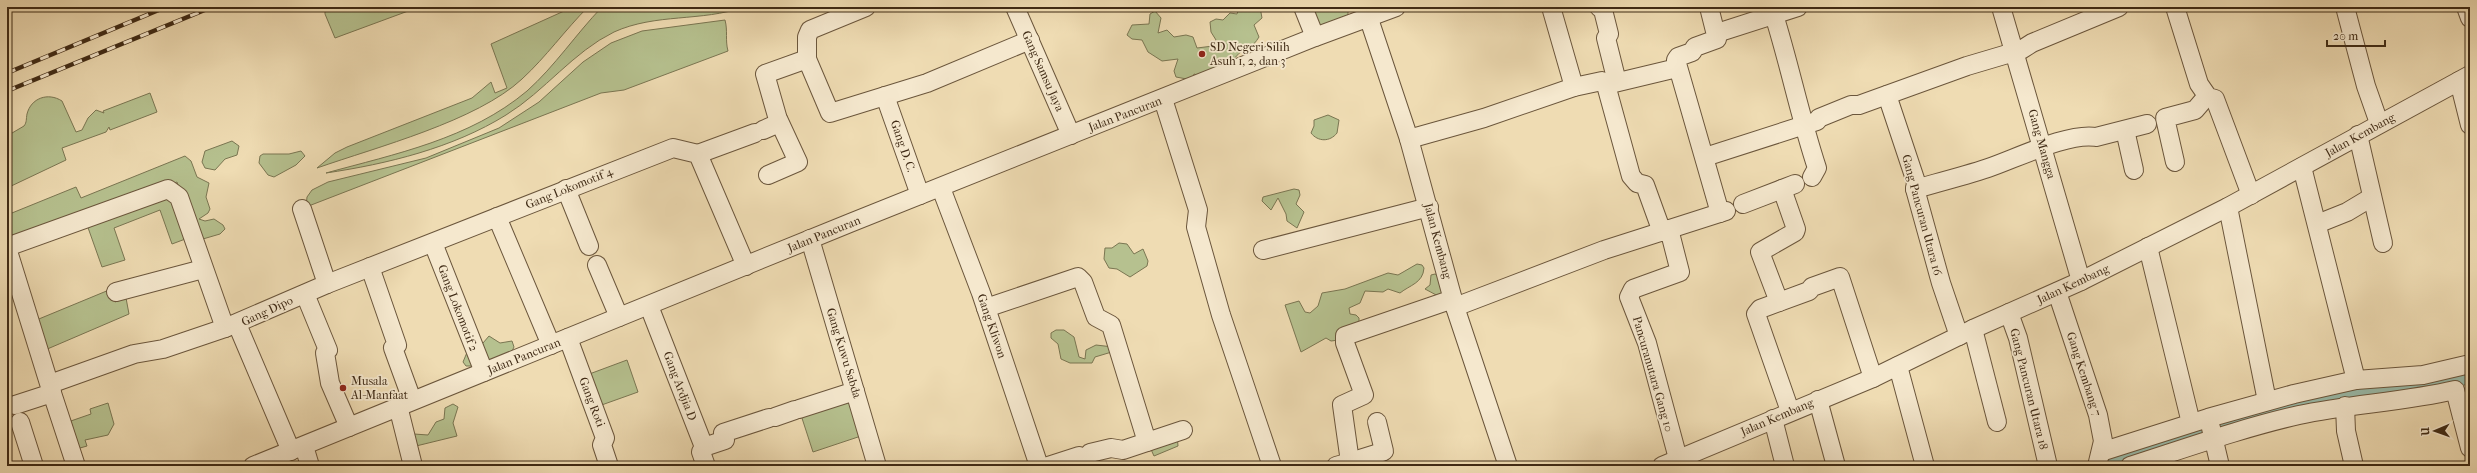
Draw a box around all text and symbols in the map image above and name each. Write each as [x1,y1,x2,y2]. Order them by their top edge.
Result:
scale bar [2327,22,2385,48]
street label: Gang Samsu Jaya [1019,28,1067,114]
text: 20 m [2333,29,2358,43]
place label: SD Negeri Silih Asuh 1, 2, dan 3 [1209,40,1290,68]
marker: SD Negeri Silih Asuh 1, 2, dan 3 [1197,49,1207,59]
street label: Jalan Pancuran [1085,94,1164,135]
street label: Gang Mangga [2025,108,2059,181]
street label: Jalan Kembang [2322,110,2398,160]
street label: Gang D. C. [888,118,918,174]
street label: Gang Pancuran Utara 16 [1899,153,1945,278]
street label: Gang Lokomotif 4 [523,164,615,212]
street label: Jalan Kembang [1421,201,1455,281]
street label: Jalan Pancuran [785,213,863,255]
street label: Jalan Kembang [2034,261,2112,307]
street label: Gang Lokomotif 2 [435,263,481,353]
street label: Gang Kliwon [974,292,1010,360]
street label: Gang Dipo [239,293,295,329]
street label: Gang Kuwu Sabda [824,306,865,400]
street label: Pancuranutara Gang 10 [1630,314,1676,434]
street label: Gang Pancuran Utara 18 [2007,327,2051,451]
street label: Gang Kembang 7 [2064,330,2104,418]
street label: Jalan Pancuran [485,335,563,377]
street label: Gang Ardjia D [660,349,700,423]
place label: Musala Al-Manfaat [350,374,409,402]
street label: Gang Roti [576,375,608,429]
marker: Musala Al-Manfaat [338,383,348,393]
street label: Jalan Kembang [1738,395,1816,439]
north arrow [2415,411,2455,451]
text: U [2419,426,2432,437]

